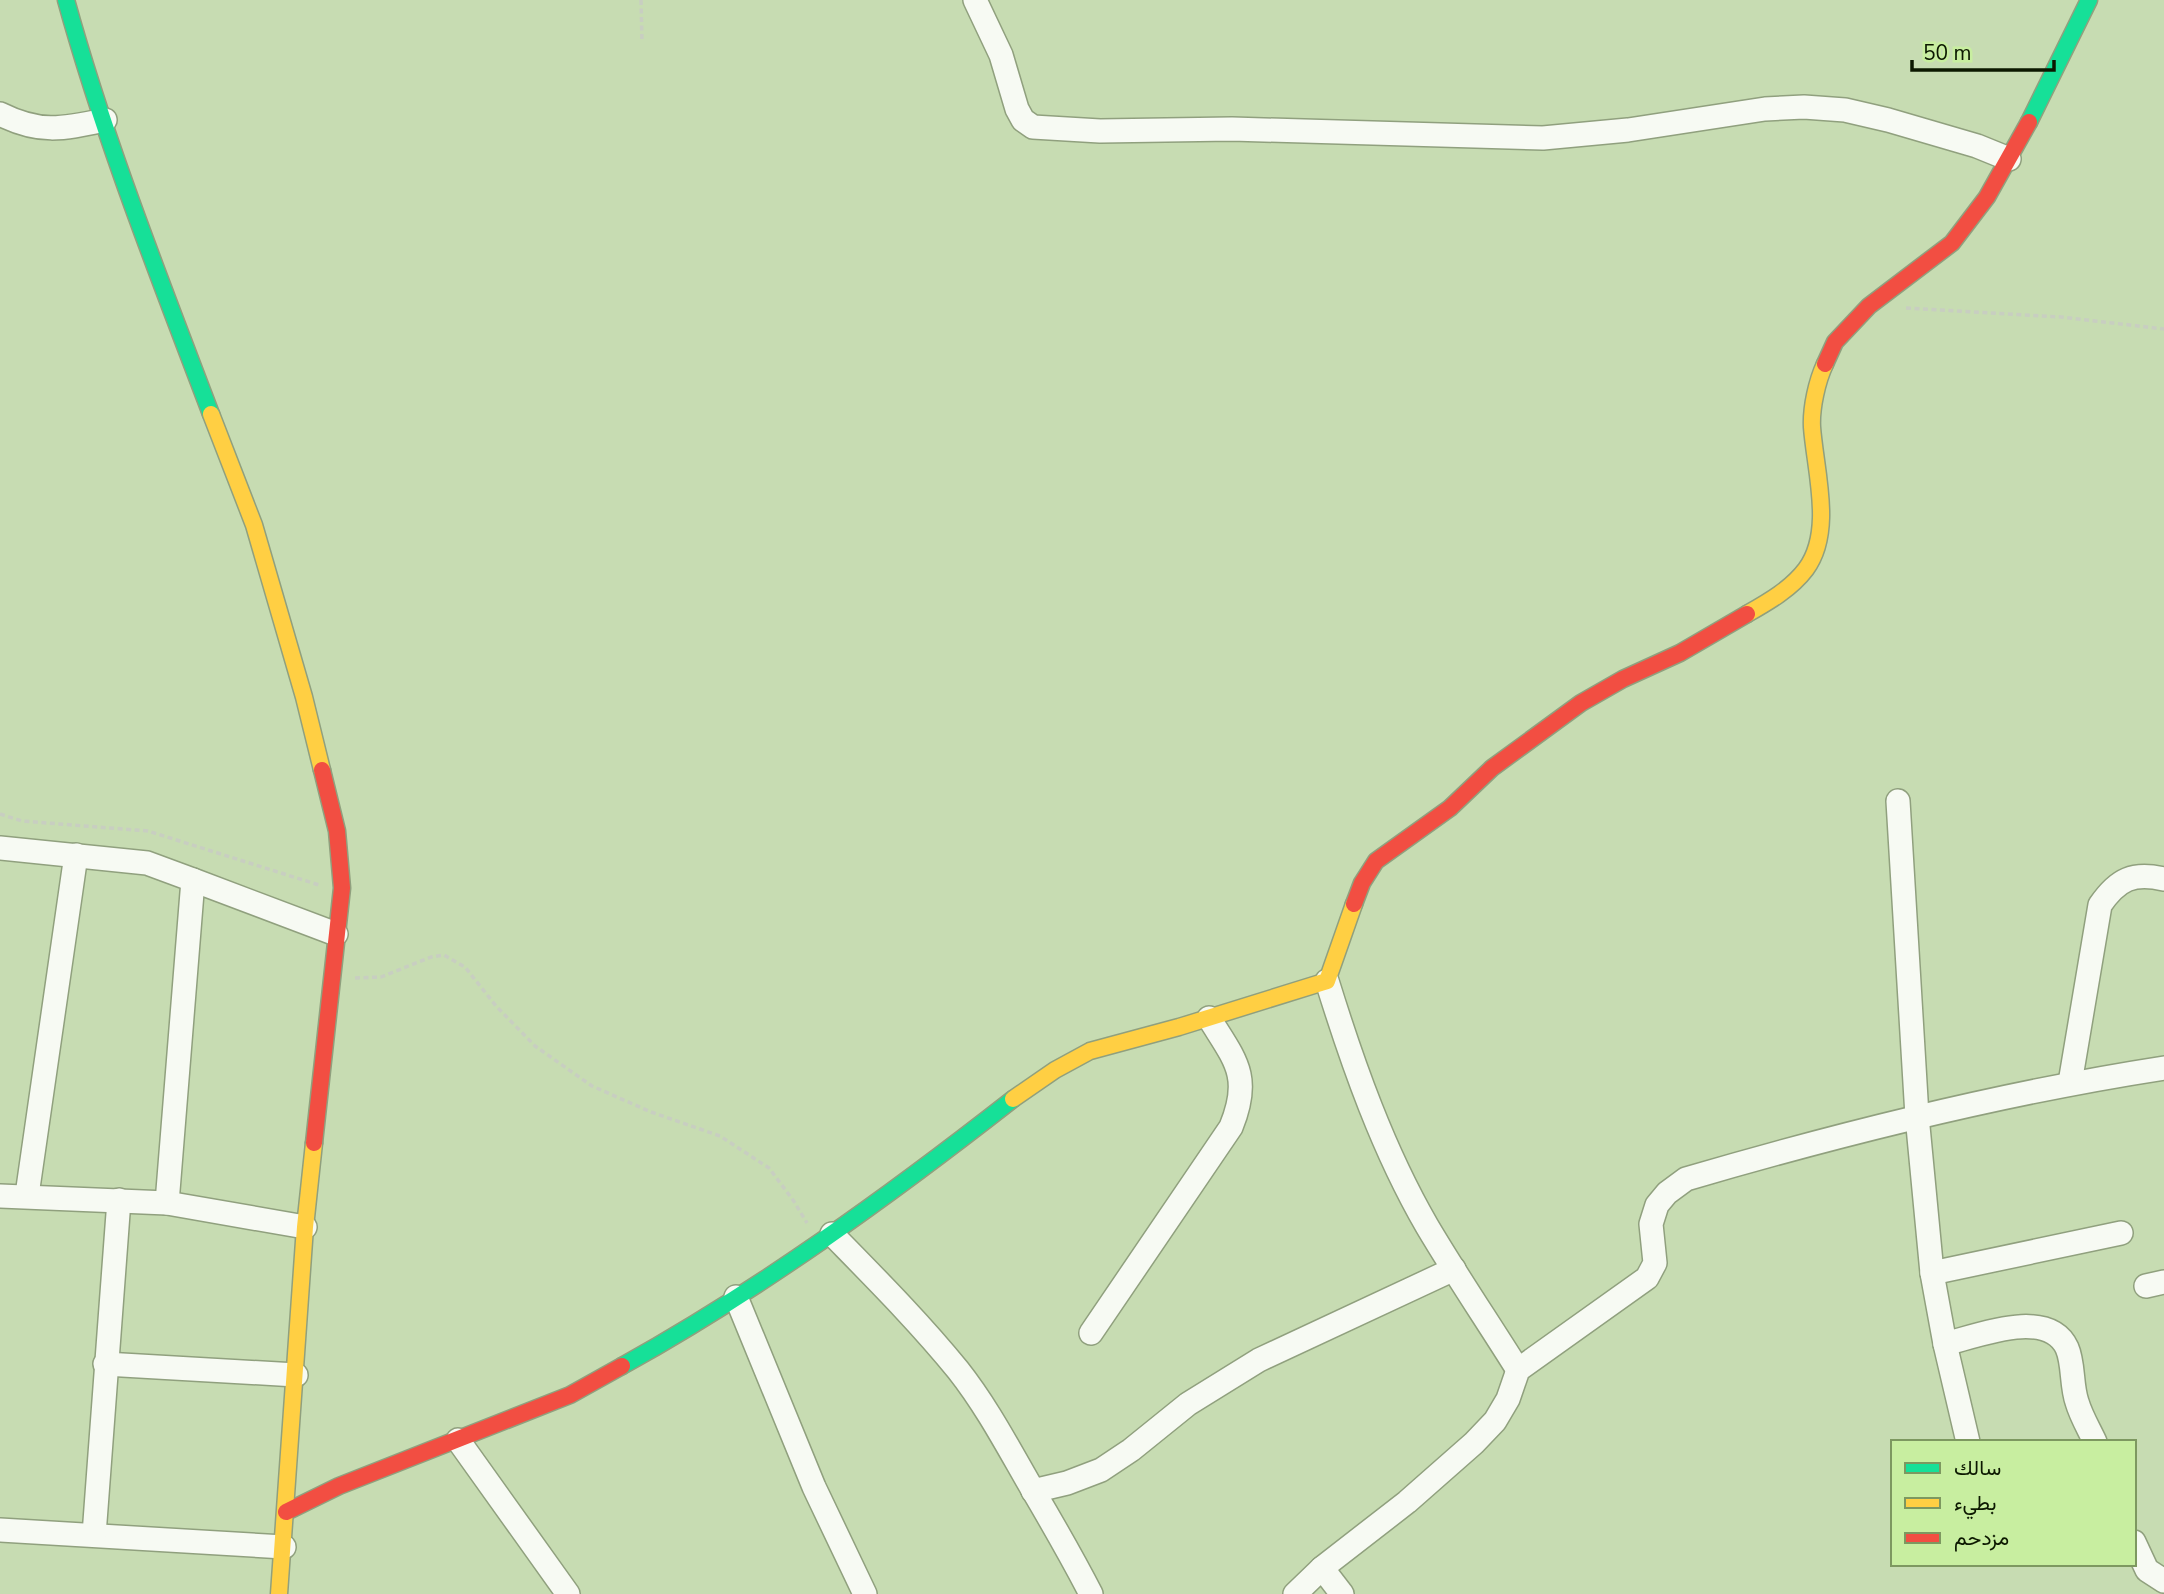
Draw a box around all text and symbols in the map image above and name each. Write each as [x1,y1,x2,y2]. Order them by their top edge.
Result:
scale bar [1912,28,2054,72]
text: 50 m [1923,39,1972,67]
legend [1891,1440,2136,1566]
text: سالك [1954,1454,2001,1482]
text: بطيء [1954,1489,1997,1520]
text: مزدحم [1954,1524,2009,1552]

